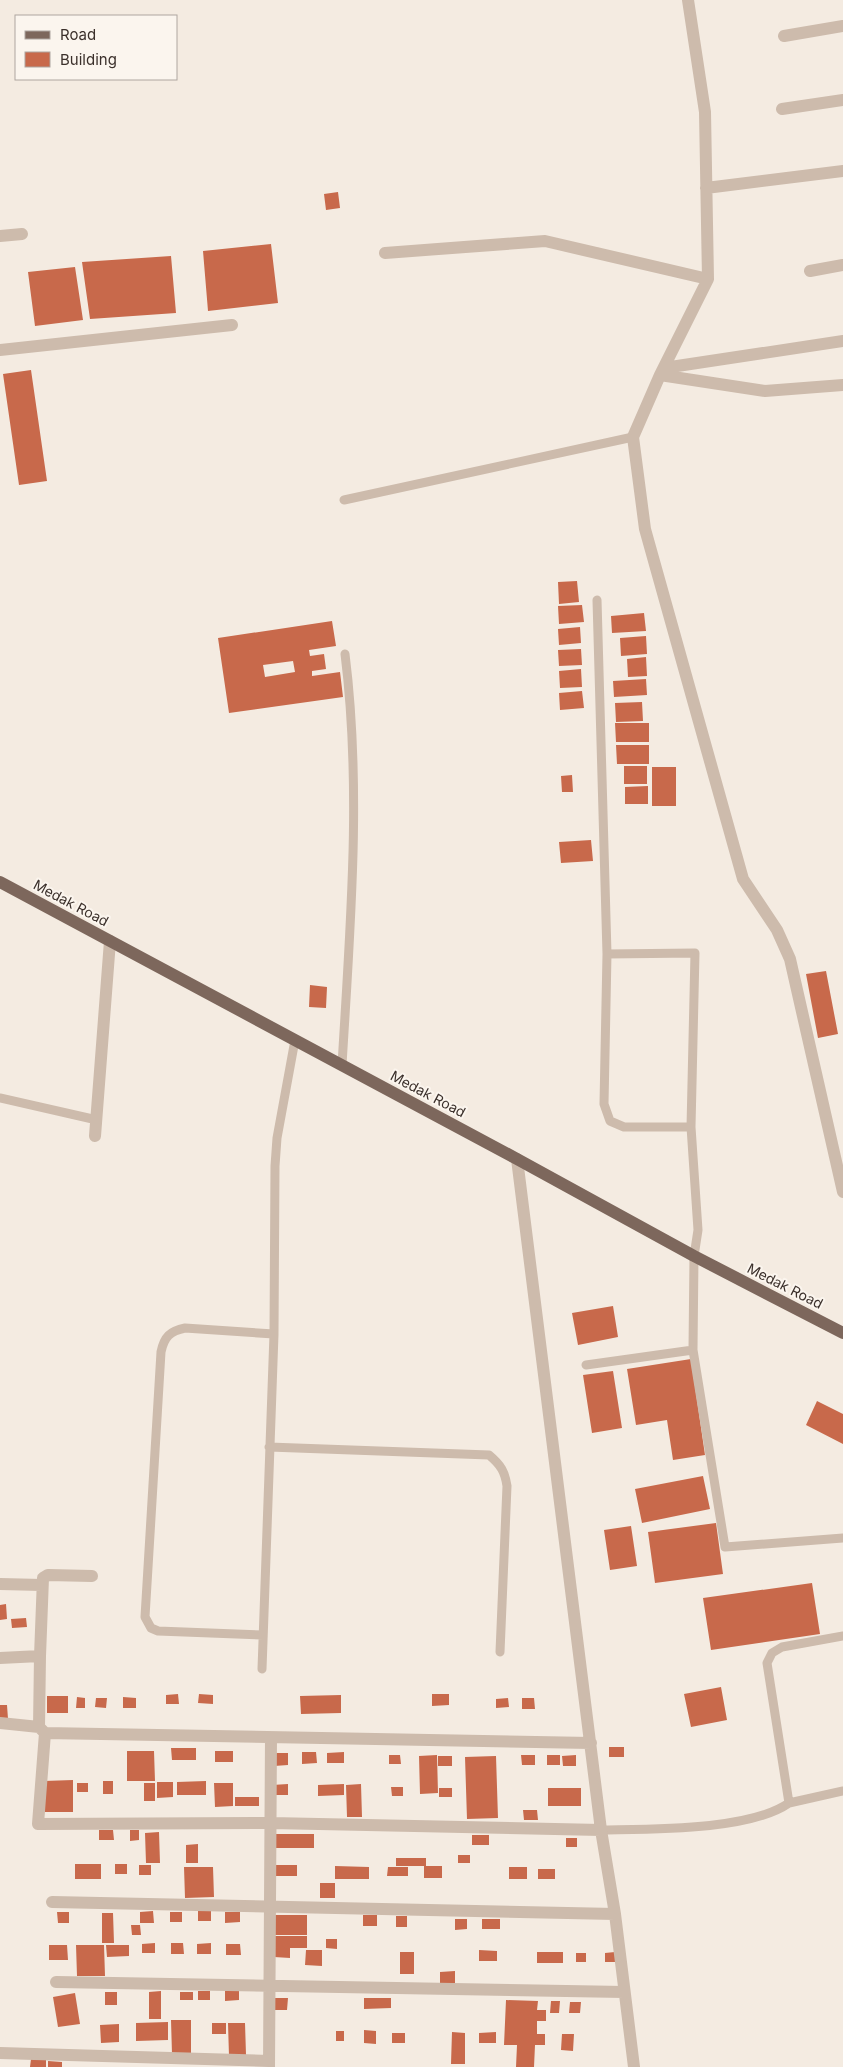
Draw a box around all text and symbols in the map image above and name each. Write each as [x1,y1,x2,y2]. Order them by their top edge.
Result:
legend [15,15,178,80]
text: Road [60,25,96,44]
text: Building [60,50,117,69]
street label: Medak Road [31,876,112,929]
street label: Medak Road [388,1067,469,1120]
street label: Medak Road [745,1259,826,1312]

